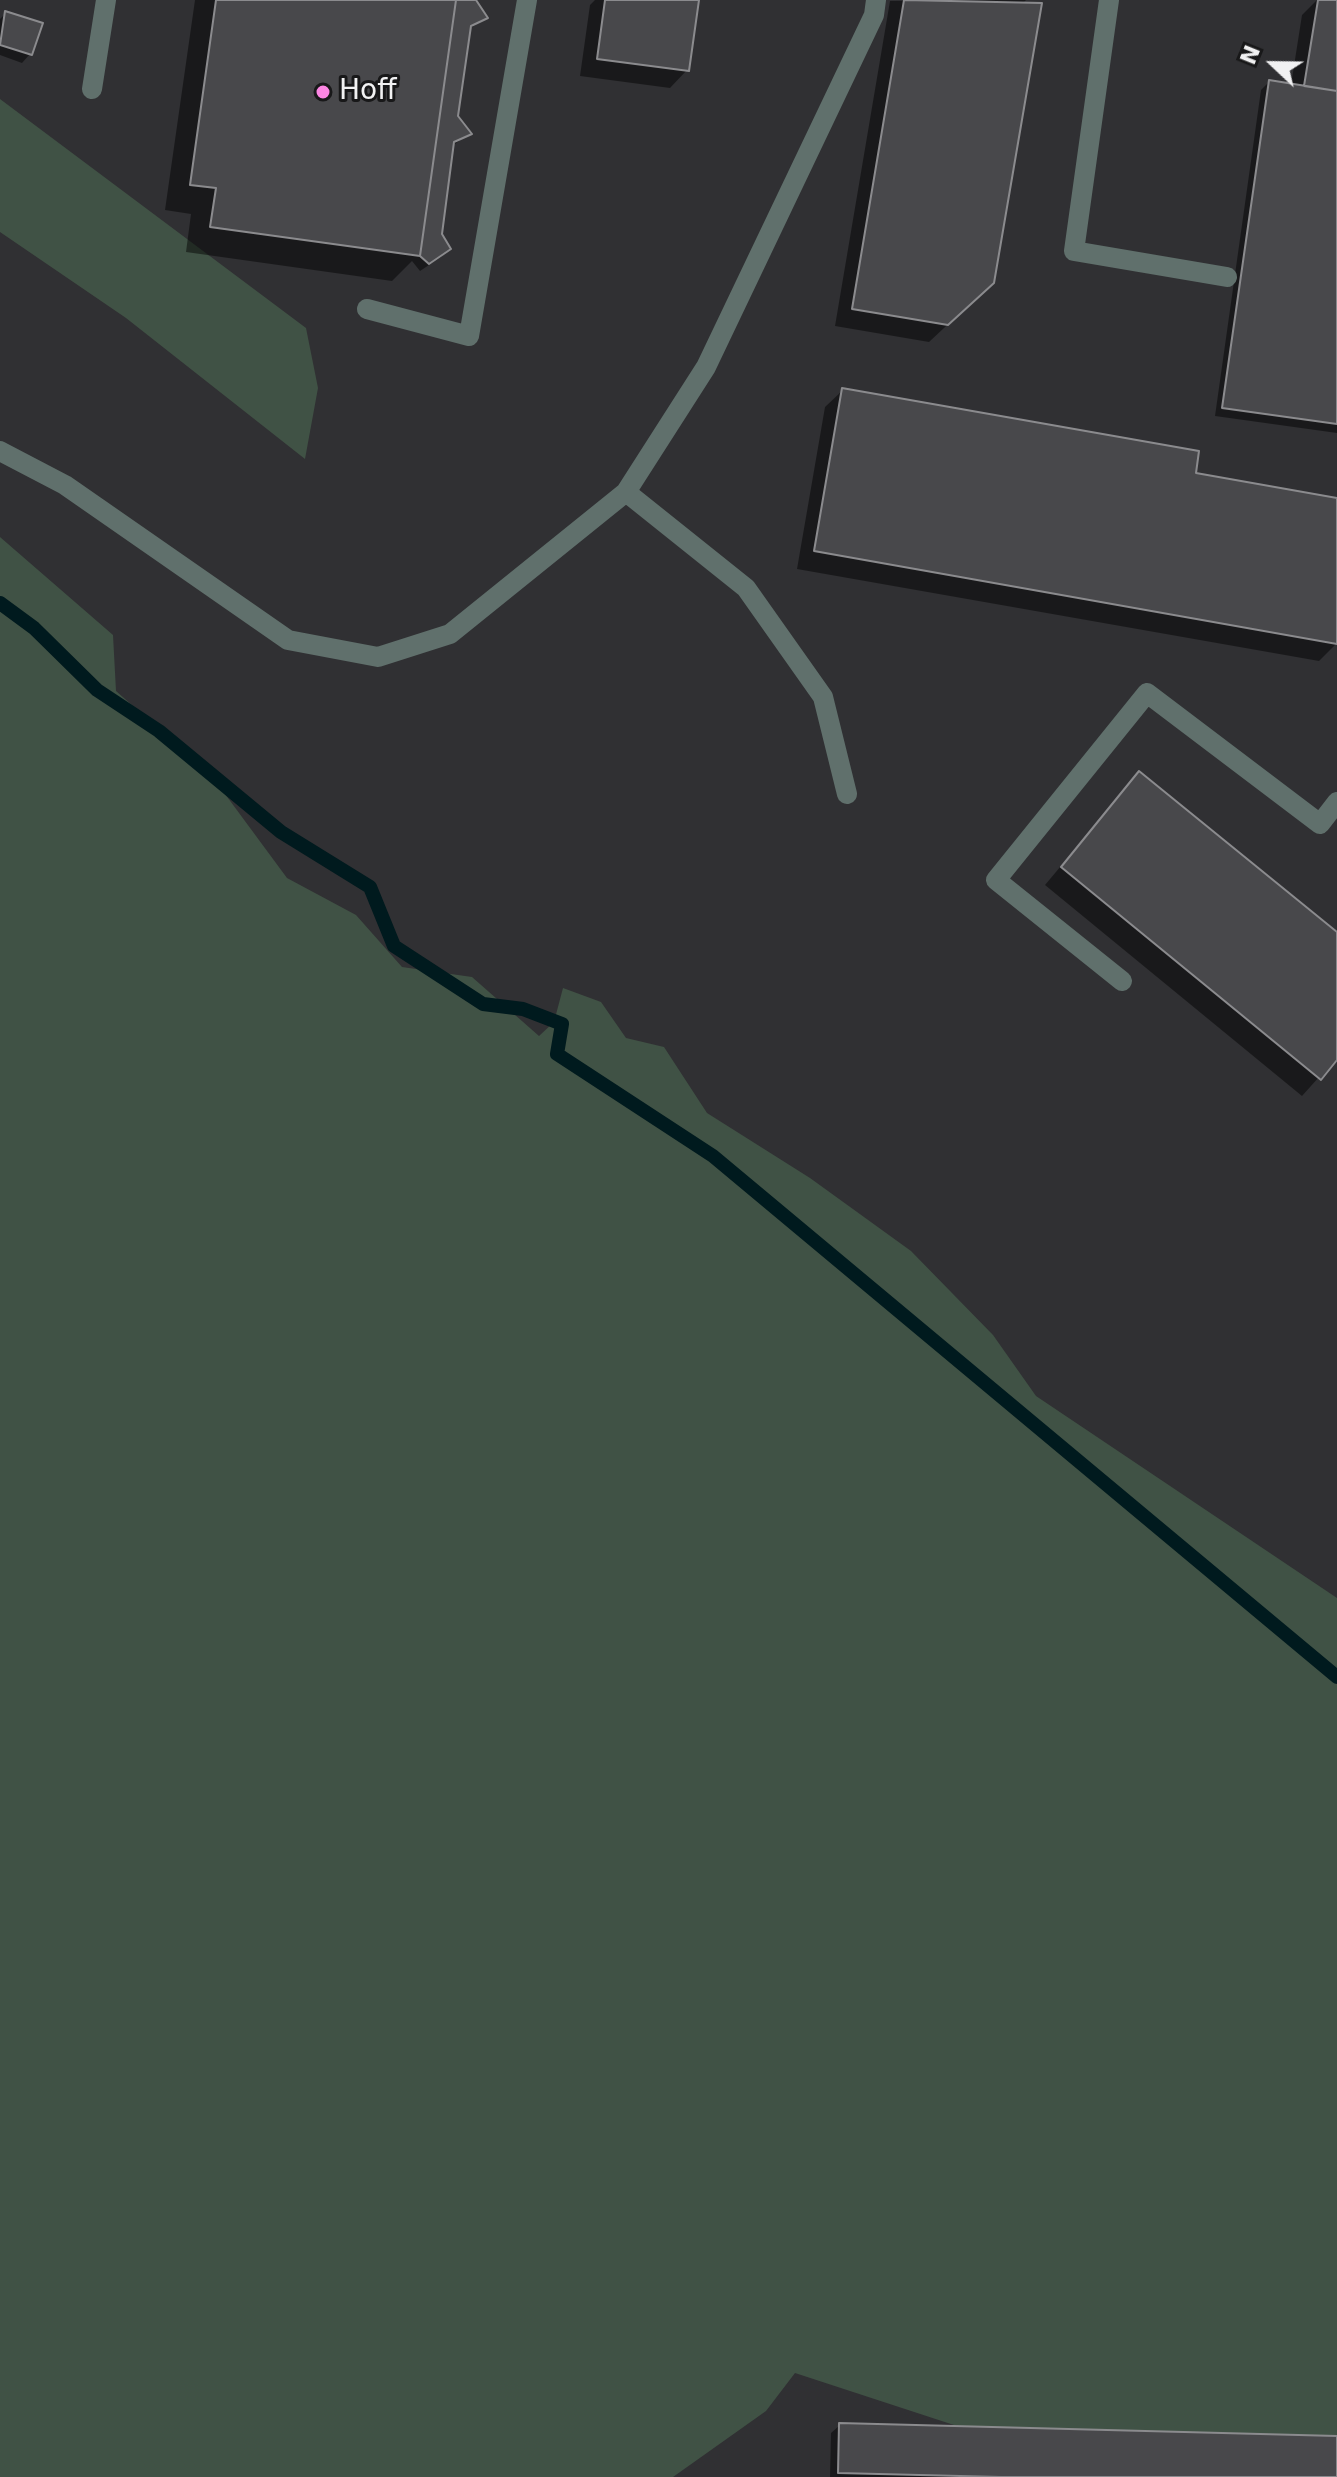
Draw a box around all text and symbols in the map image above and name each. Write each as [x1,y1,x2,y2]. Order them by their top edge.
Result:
north arrow [1233,24,1313,104]
text: N [1235,42,1265,68]
place label: Hoff [339,75,396,109]
marker: Hoff [314,83,332,101]

